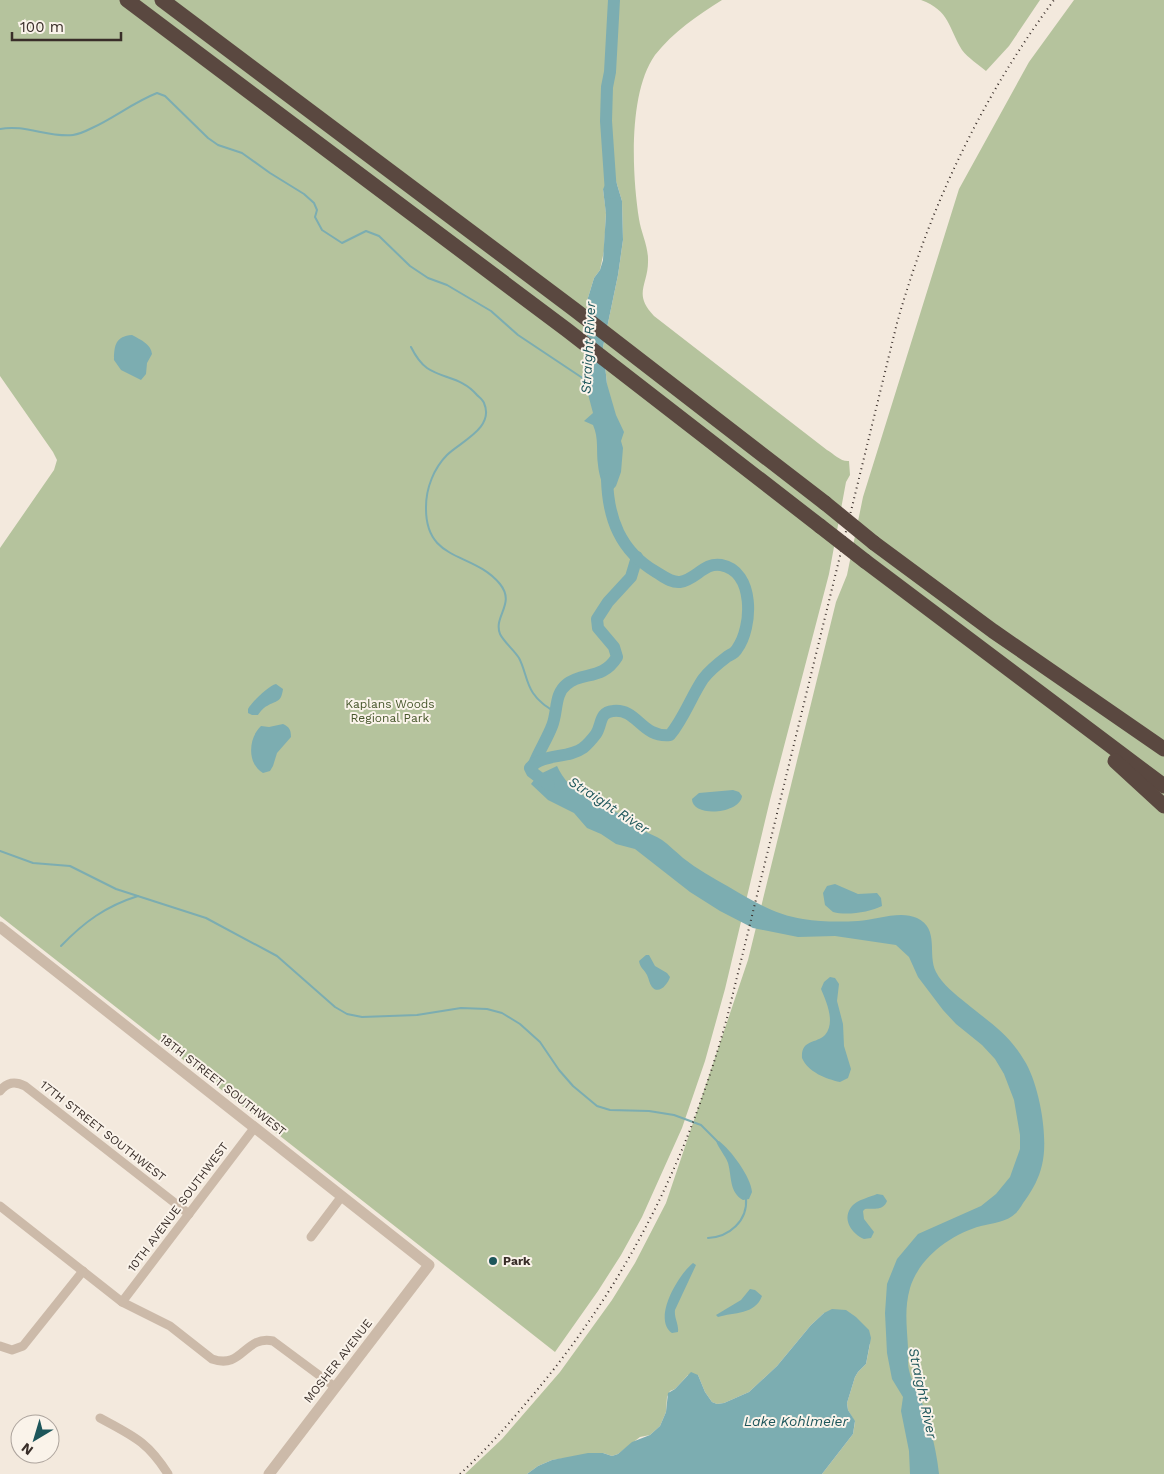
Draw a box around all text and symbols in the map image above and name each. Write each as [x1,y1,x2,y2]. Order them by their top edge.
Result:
scale bar [12,10,121,42]
text: 100 m [20,18,64,36]
water label: Straight River [578,301,598,395]
park label: Kaplans Woods Regional Park [345,697,435,725]
water label: Straight River [566,773,653,837]
street label: 18TH STREET SOUTHWEST [157,1031,289,1139]
street label: 17TH STREET SOUTHWEST [37,1078,169,1184]
street label: 10TH AVENUE SOUTHWEST [125,1139,231,1275]
place label: Park [503,1254,531,1268]
marker: Park [487,1255,499,1267]
street label: MOSHER AVENUE [301,1316,375,1406]
water label: Straight River [906,1346,941,1440]
water label: Lake Kohlmeier [744,1413,849,1429]
north arrow [10,1414,60,1464]
text: N [18,1440,36,1459]

